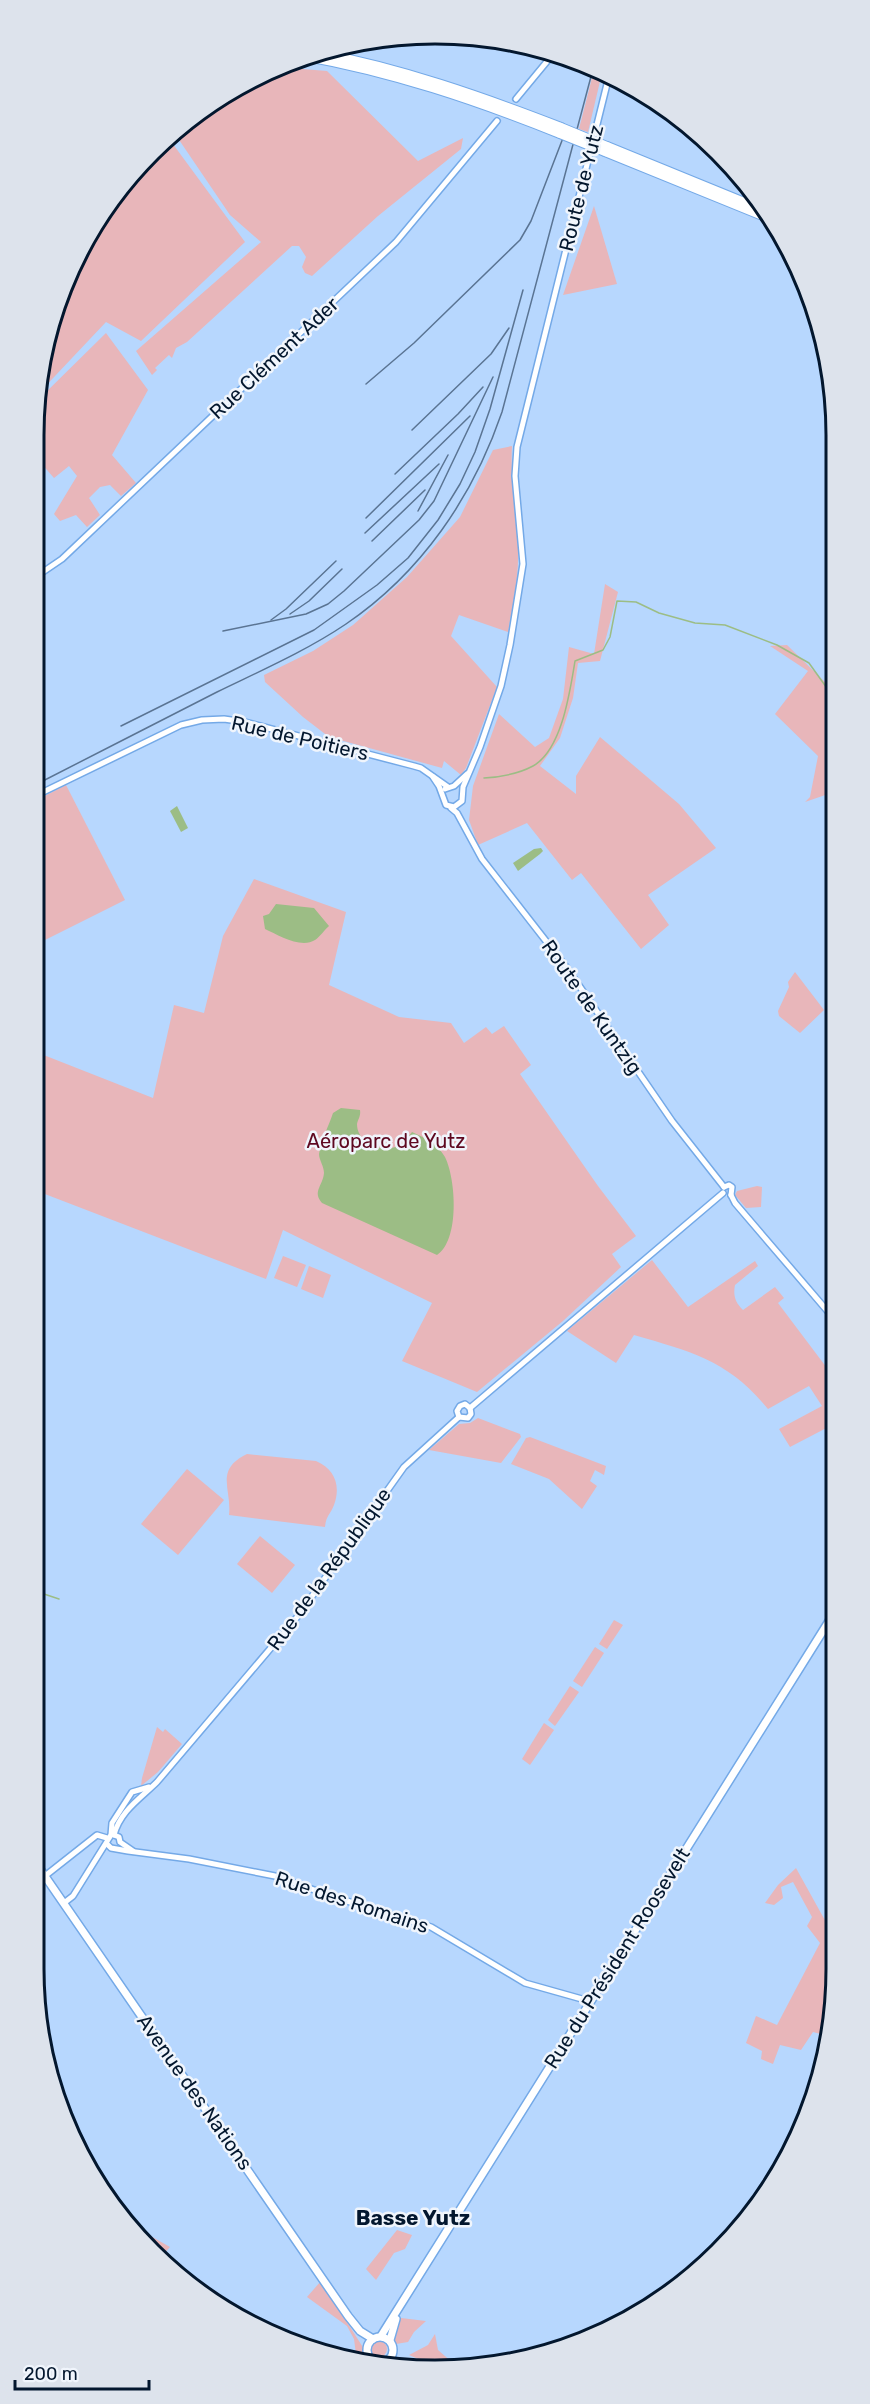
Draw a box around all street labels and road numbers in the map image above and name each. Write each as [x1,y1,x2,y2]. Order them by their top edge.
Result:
street label: Route de Yutz [554,122,608,254]
street label: Rue Clément Ader [204,292,344,424]
street label: Rue de Poitiers [229,711,371,765]
street label: Route de Kuntzig [537,935,647,1079]
street label: Rue de la République [262,1483,396,1655]
street label: Rue du Président Roosevelt [539,1843,695,2073]
street label: Rue des Romains [272,1866,432,1938]
street label: Avenue des Nations [132,2010,258,2174]

